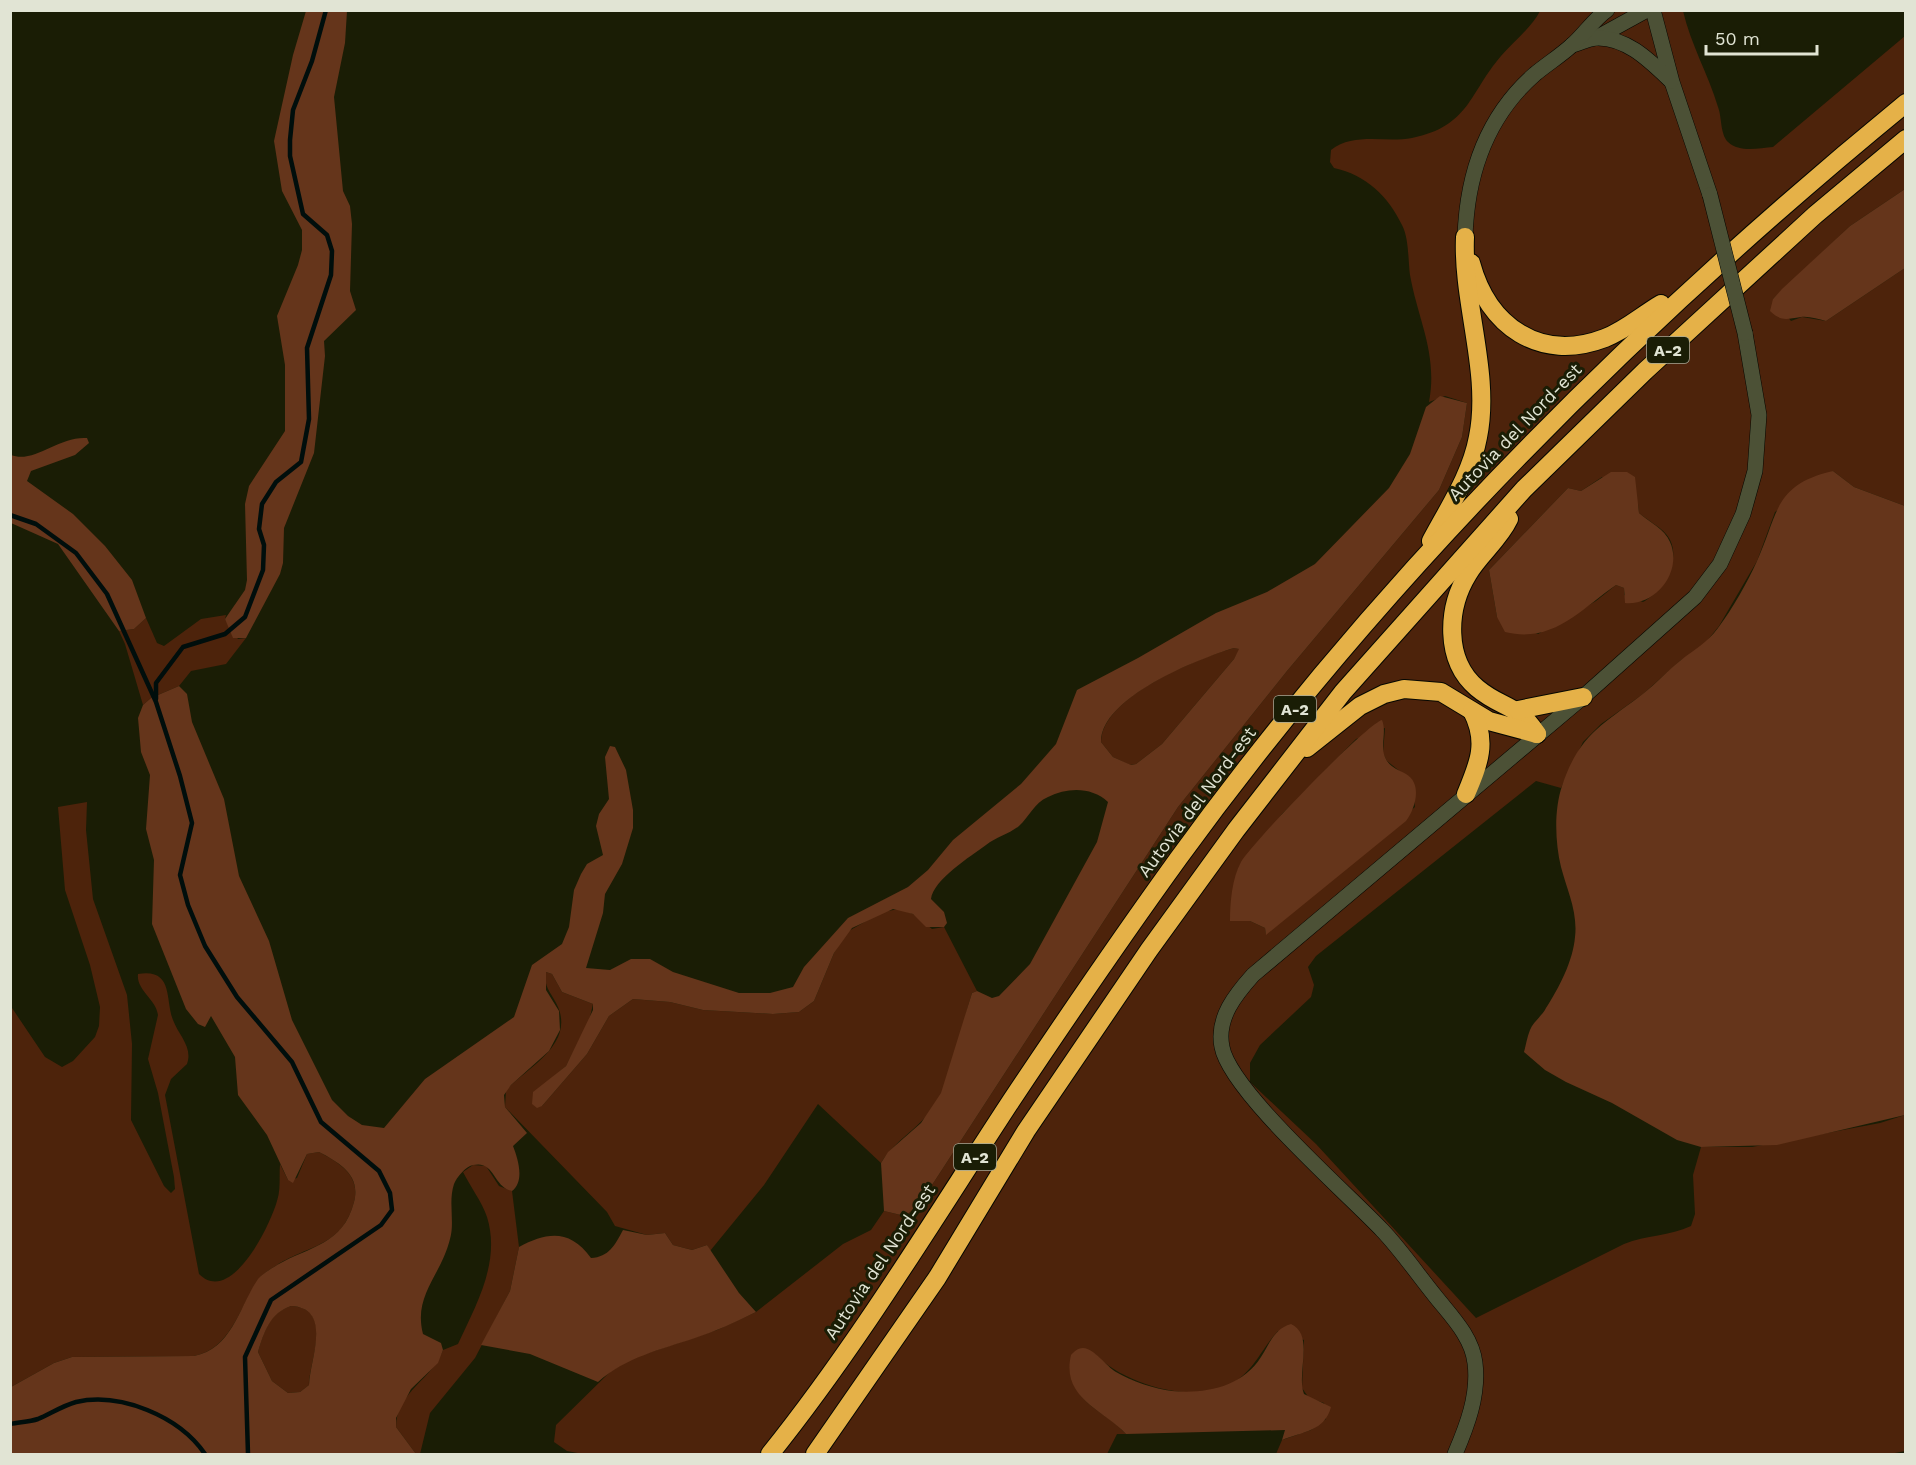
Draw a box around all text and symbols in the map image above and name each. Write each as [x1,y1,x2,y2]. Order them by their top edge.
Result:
scale bar [1706,18,1817,56]
text: 50 m [1715,28,1760,49]
road number: A-2 [1647,337,1689,363]
street label: Autovia del Nord-est [1444,358,1586,505]
road number: A-2 [1274,696,1316,722]
street label: Autovia del Nord-est [1133,722,1260,881]
road number: A-2 [954,1144,996,1170]
street label: Autovia del Nord-est [820,1180,940,1343]

